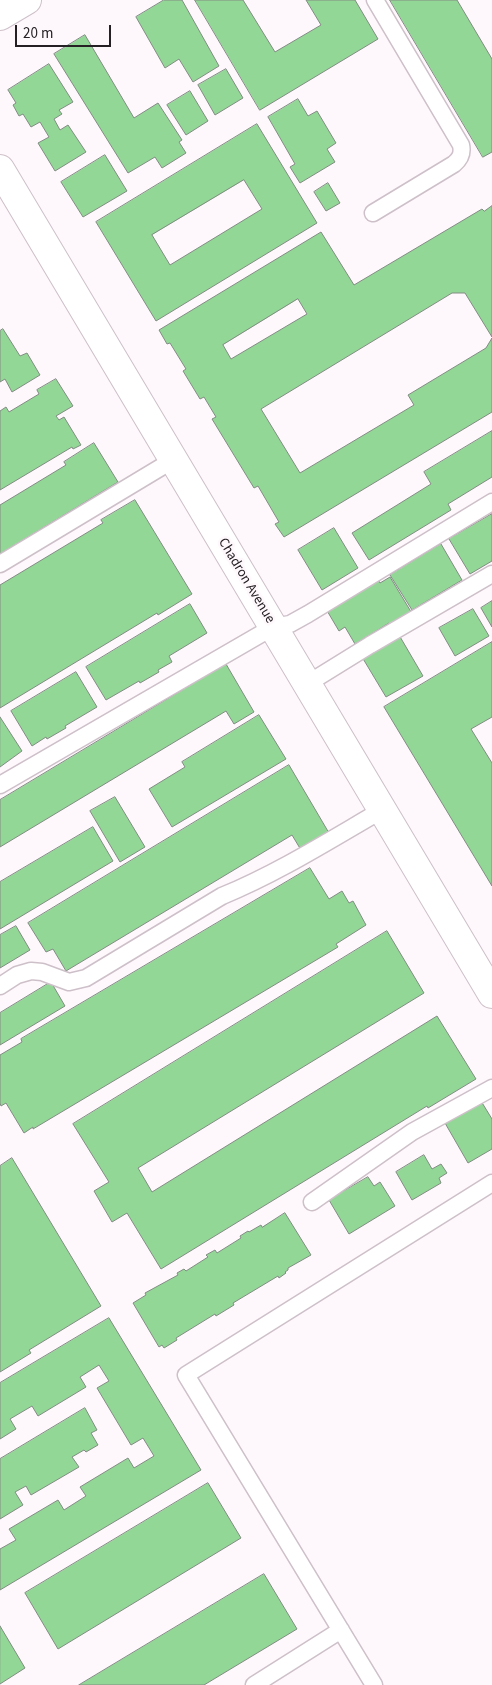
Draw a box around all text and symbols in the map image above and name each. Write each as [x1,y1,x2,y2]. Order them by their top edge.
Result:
scale bar [18,15,114,47]
text: 20 m [23,23,53,44]
street label: Chadron Avenue [214,535,278,627]

